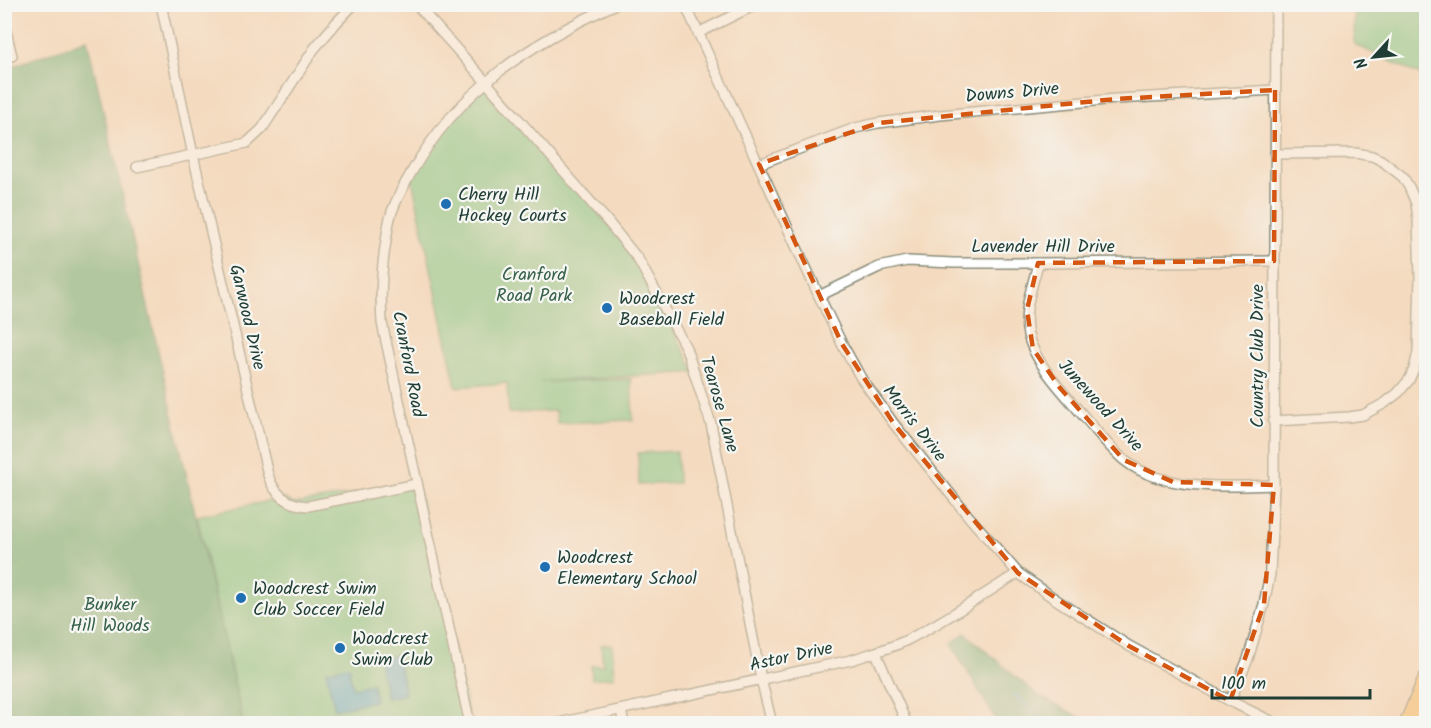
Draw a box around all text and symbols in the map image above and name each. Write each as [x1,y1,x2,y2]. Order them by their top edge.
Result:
north arrow [1344,27,1404,87]
text: N [1349,53,1375,73]
street label: Downs Drive [964,75,1060,112]
place label: Cherry Hill Hockey Courts [458,181,567,231]
marker: Cherry Hill Hockey Courts [439,197,453,211]
street label: Lavender Hill Drive [971,233,1115,262]
park label: Cranford Road Park [496,261,573,311]
street label: Garwood Drive [220,262,273,373]
street label: Country Club Drive [1244,284,1273,428]
place label: Woodcrest Baseball Field [619,285,725,335]
marker: Woodcrest Baseball Field [600,301,614,315]
street label: Cranford Road [383,309,432,421]
street label: Tearose Lane [691,353,746,456]
street label: Junewood Drive [1050,353,1150,459]
street label: Morris Drive [874,379,953,469]
place label: Woodcrest Elementary School [557,544,698,594]
marker: Woodcrest Elementary School [538,560,552,574]
place label: Woodcrest Swim Club Soccer Field [253,575,385,625]
park label: Bunker Hill Woods [70,591,150,641]
marker: Woodcrest Swim Club Soccer Field [234,591,248,605]
place label: Woodcrest Swim Club [352,625,433,675]
street label: Astor Drive [747,635,836,680]
marker: Woodcrest Swim Club [333,641,347,655]
scale bar [1212,662,1370,700]
text: 100 m [1221,670,1266,699]

